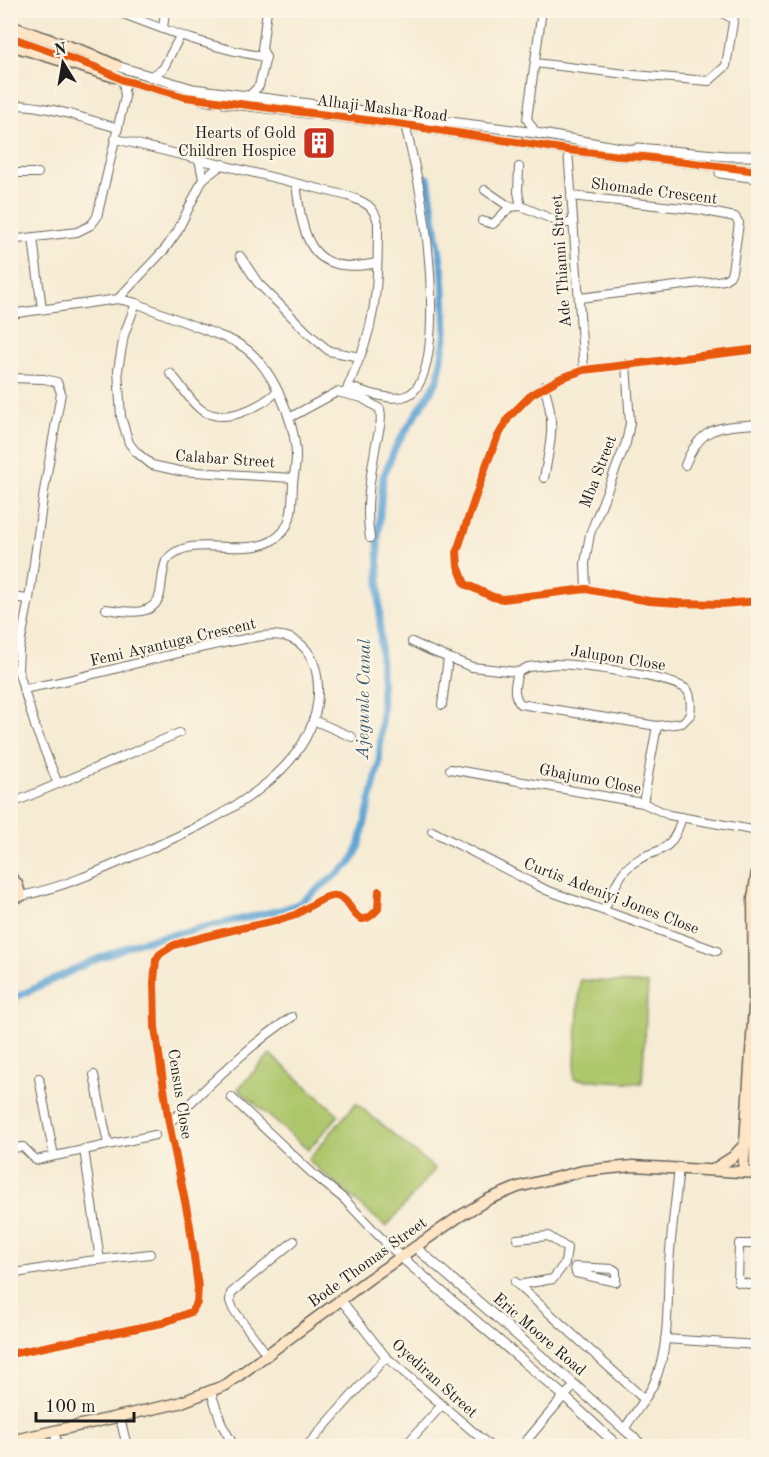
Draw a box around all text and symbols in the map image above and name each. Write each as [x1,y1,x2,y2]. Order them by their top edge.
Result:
north arrow [33,33,93,93]
text: N [53,41,69,59]
street label: Alhaji Masha Road [315,93,449,125]
building icon: Hearts of Gold Children Hospice [301,125,337,161]
place label: Hearts of Gold Children Hospice [178,126,296,160]
street label: Shomade Crescent [590,176,719,208]
street label: Ade Thianni Street [549,194,575,328]
street label: Mba Street [578,433,620,511]
street label: Calabar Street [174,449,276,472]
street label: Femi Ayantuga Crescent [88,616,258,670]
water label: Ajegunle Canal [354,638,374,760]
street label: Jalupon Close [569,644,667,674]
street label: Gbajumo Close [538,762,642,798]
street label: Curtis Adeniyi Jones Close [521,856,701,938]
street label: Census Close [164,1048,194,1140]
street label: Bode Thomas Street [306,1215,430,1311]
street label: Eric Moore Road [490,1291,588,1379]
street label: Oyediran Street [388,1337,480,1422]
scale bar [36,1385,134,1423]
text: 100 m [45,1398,96,1416]

